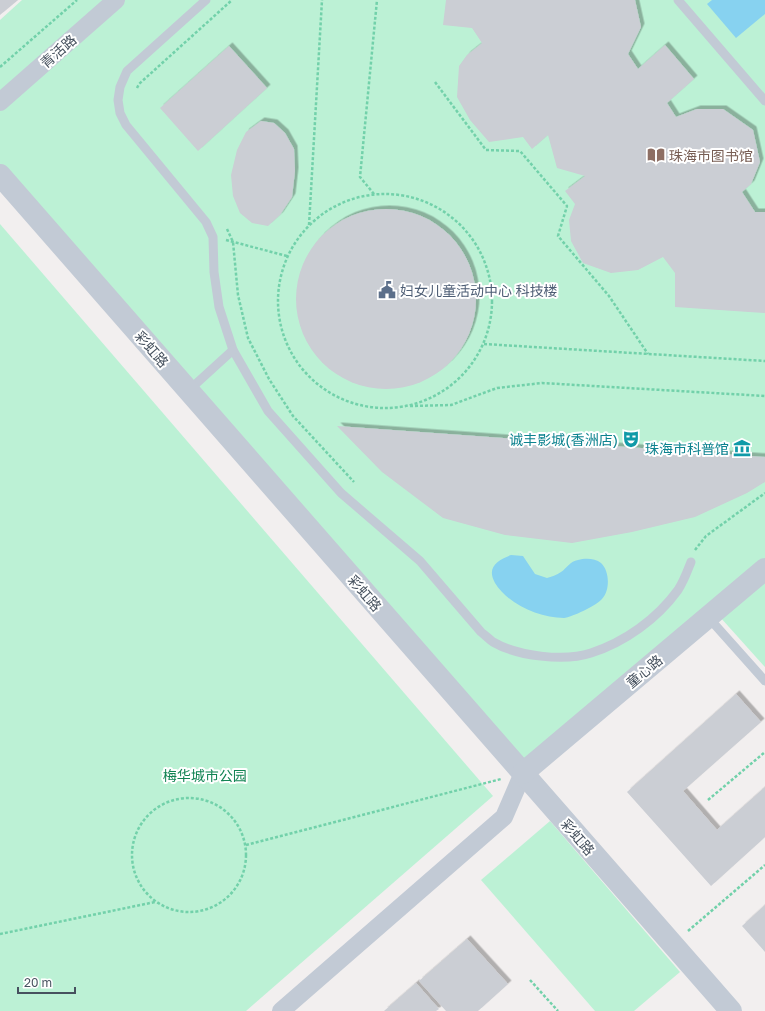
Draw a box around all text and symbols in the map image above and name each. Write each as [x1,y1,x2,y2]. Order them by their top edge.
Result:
street label: 青活路 [37,31,79,71]
library icon: 珠海市图书馆 [646,145,666,165]
place label: 珠海市图书馆 [669,147,753,164]
public building icon: 妇女儿童活动中心 科技楼 [377,280,397,300]
place label: 妇女儿童活动中心 科技楼 [400,282,558,299]
street label: 彩虹路 [132,328,172,370]
theatre icon: 诚丰影城(香洲店) [621,429,641,449]
place label: 诚丰影城(香洲店) [509,431,618,448]
museum icon: 珠海市科普馆 [732,438,752,458]
place label: 珠海市科普馆 [645,440,729,457]
street label: 彩虹路 [345,572,385,614]
street label: 童心路 [622,651,666,691]
park label: 梅华城市公园 [163,767,247,784]
street label: 彩虹路 [558,816,598,858]
scale bar [18,969,75,995]
text: 20 m [24,975,52,990]

